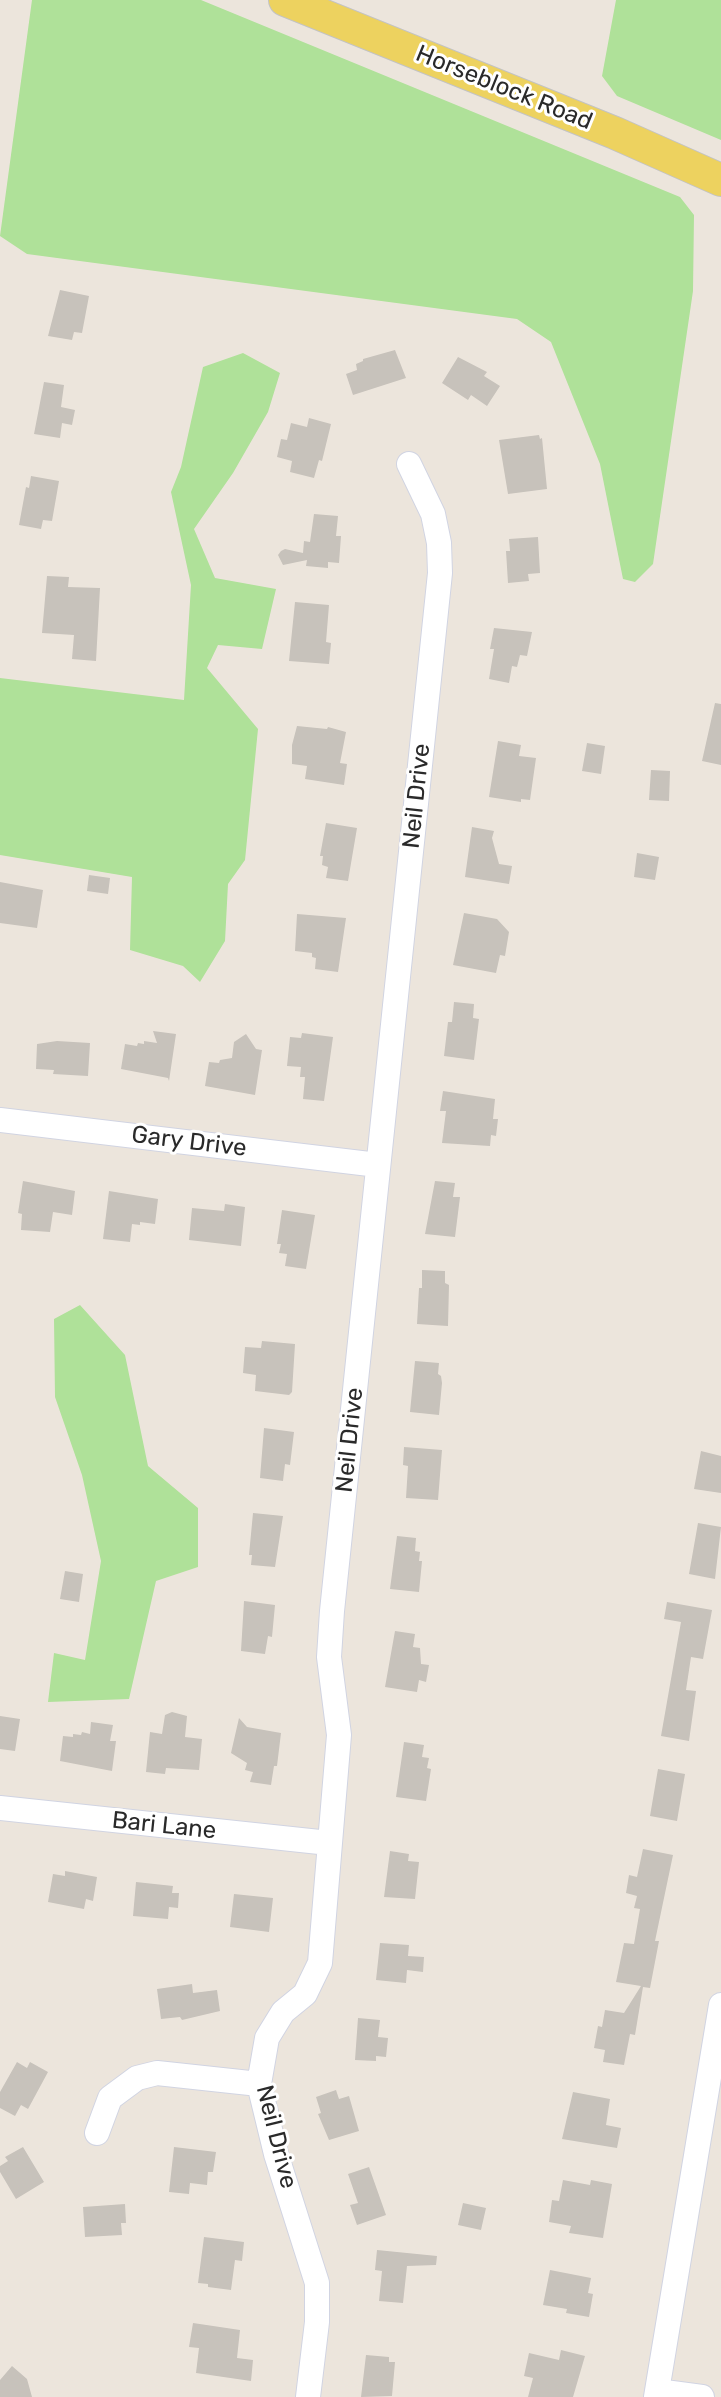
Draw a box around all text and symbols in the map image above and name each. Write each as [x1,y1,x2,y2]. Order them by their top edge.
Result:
street label: Horseblock Road [411,39,597,137]
street label: Neil Drive [397,742,437,850]
street label: Gary Drive [130,1121,248,1163]
street label: Neil Drive [330,1386,370,1494]
street label: Bari Lane [110,1806,218,1846]
street label: Neil Drive [249,2082,303,2192]

